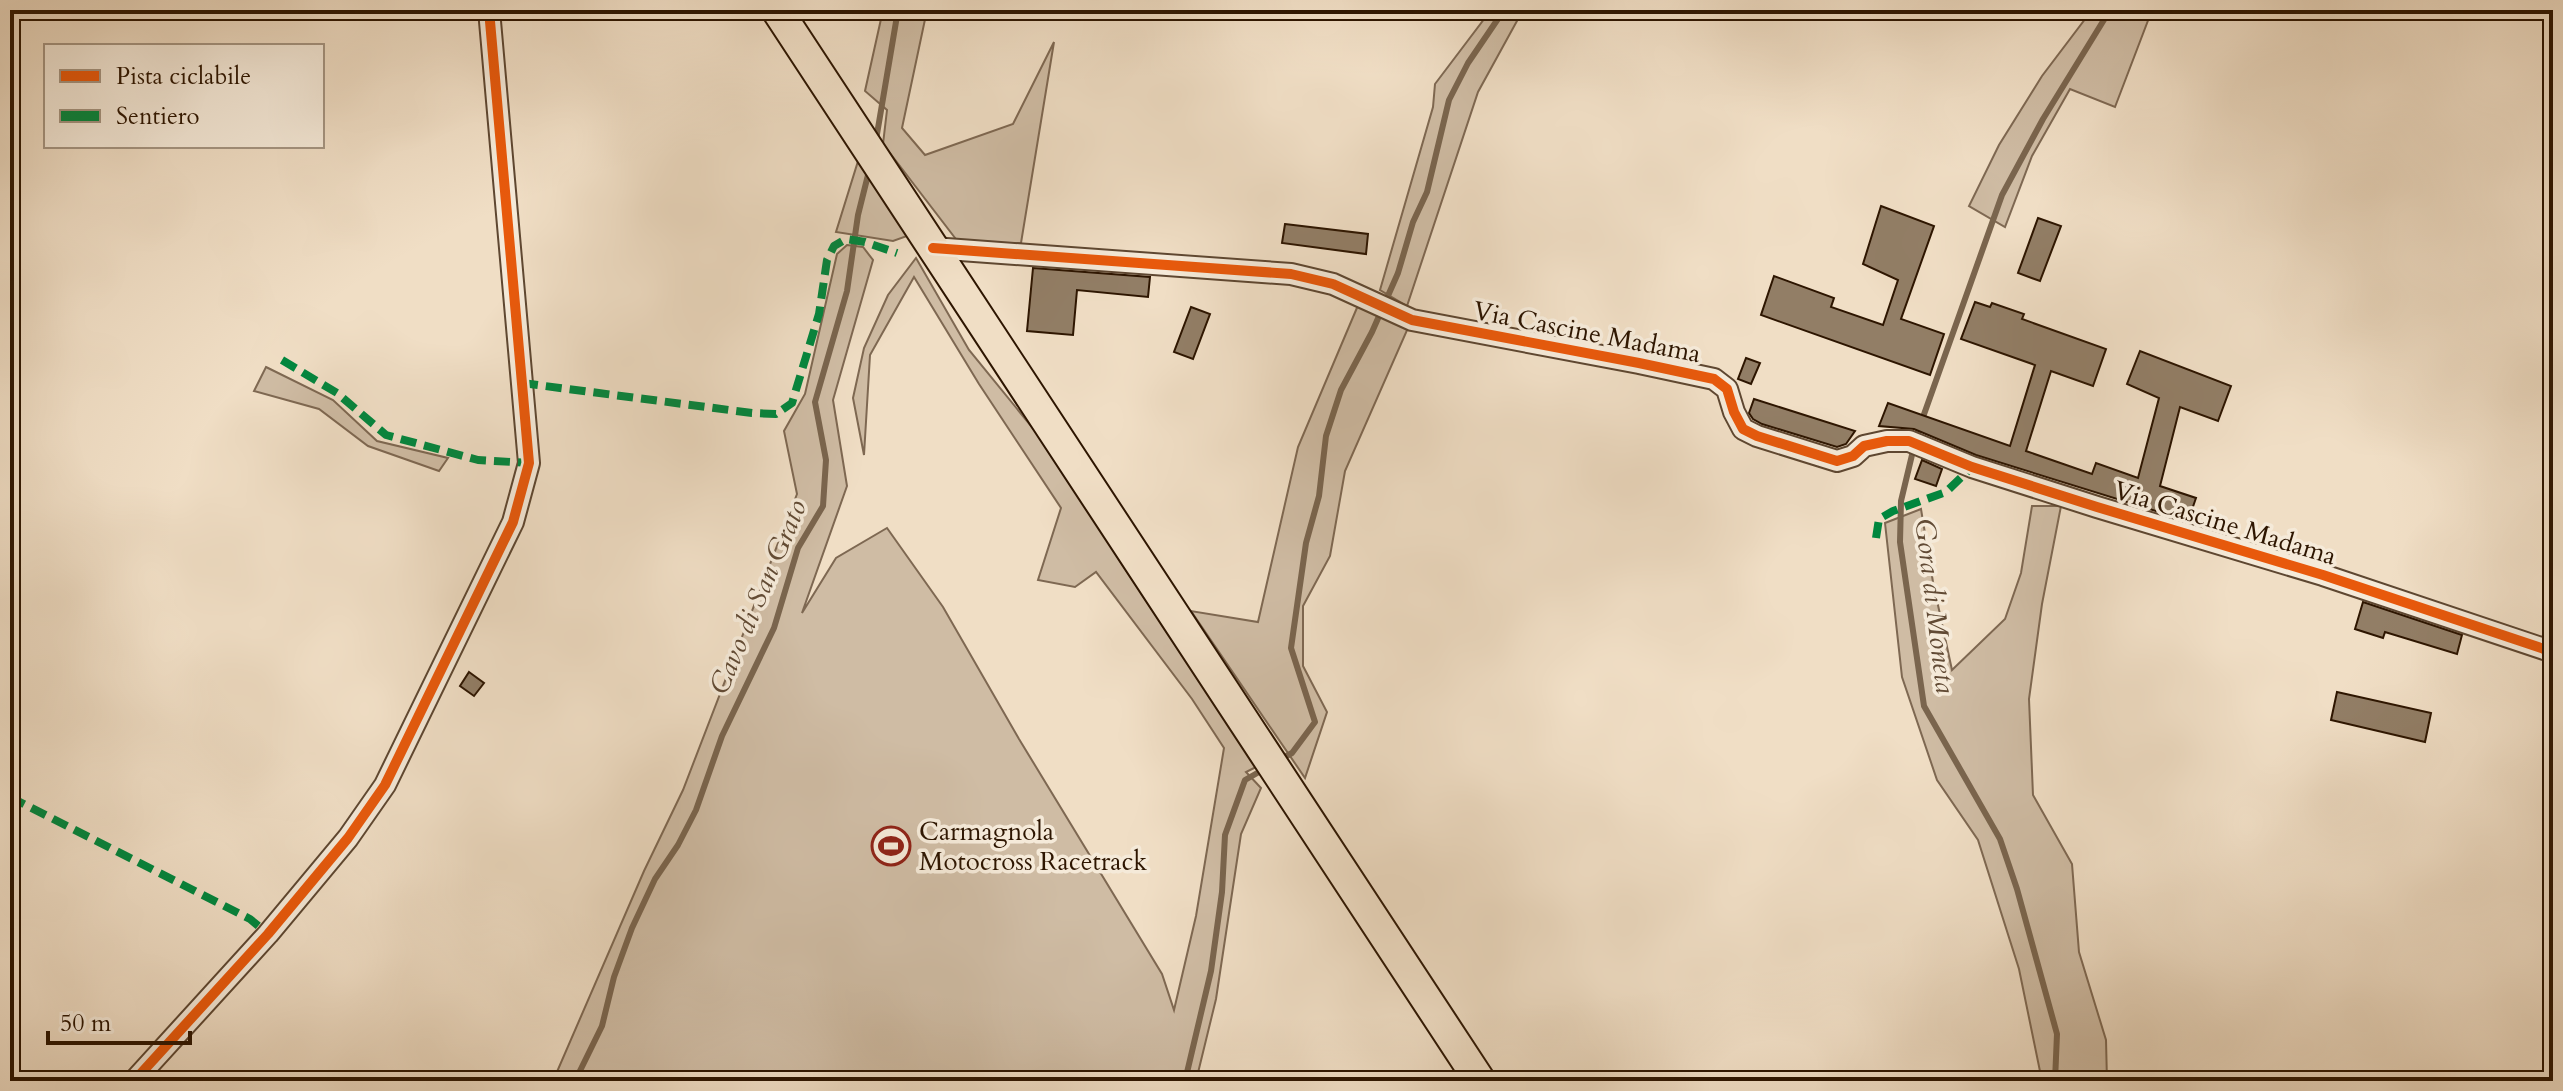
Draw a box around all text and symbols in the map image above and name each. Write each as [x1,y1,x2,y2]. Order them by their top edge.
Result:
legend [44,44,324,148]
text: Pista ciclabile [116,60,251,93]
text: Sentiero [116,100,200,133]
street label: Via Cascine Madama [1470,293,1704,371]
street label: Via Cascine Madama [2109,472,2341,574]
water label: Cavo di San Grato [700,494,816,700]
water label: Gora di Moneta [1905,516,1965,696]
place label: Carmagnola Motocross Racetrack [919,814,1147,879]
sports icon: Carmagnola Motocross Racetrack [870,825,912,867]
scale bar [48,995,190,1045]
text: 50 m [60,1007,112,1040]

